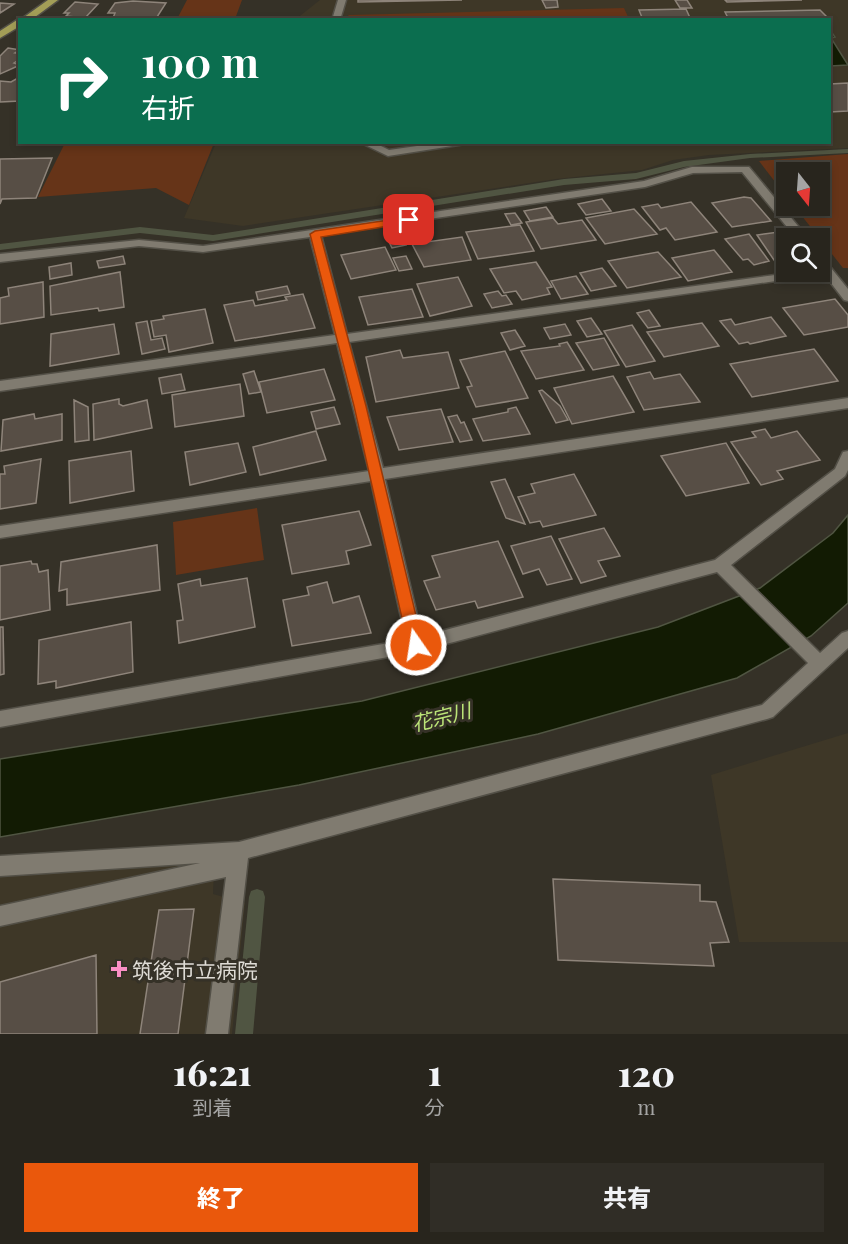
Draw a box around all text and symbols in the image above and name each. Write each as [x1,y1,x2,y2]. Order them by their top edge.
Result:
text: 100 m [141,33,259,89]
icon: right [42,42,120,120]
text: 右折 [141,89,195,125]
north arrow [776,162,830,216]
map controls [776,162,830,282]
pin [383,194,434,245]
icon: arrive [392,203,425,236]
button: search [776,228,830,282]
position arrow [384,613,448,677]
water label: 花宗川 [409,695,475,736]
place label: 筑後市立病院 [132,955,258,983]
marker: 筑後市立病院 [110,960,128,978]
text: 16:21 [173,1047,252,1095]
text: 1 [428,1047,442,1095]
text: 120 [618,1048,675,1096]
text: 到着 [192,1093,232,1120]
text: 分 [425,1093,445,1120]
text: m [638,1093,655,1120]
button: 終了 [24,1163,418,1232]
button: 共有 [430,1163,824,1232]

